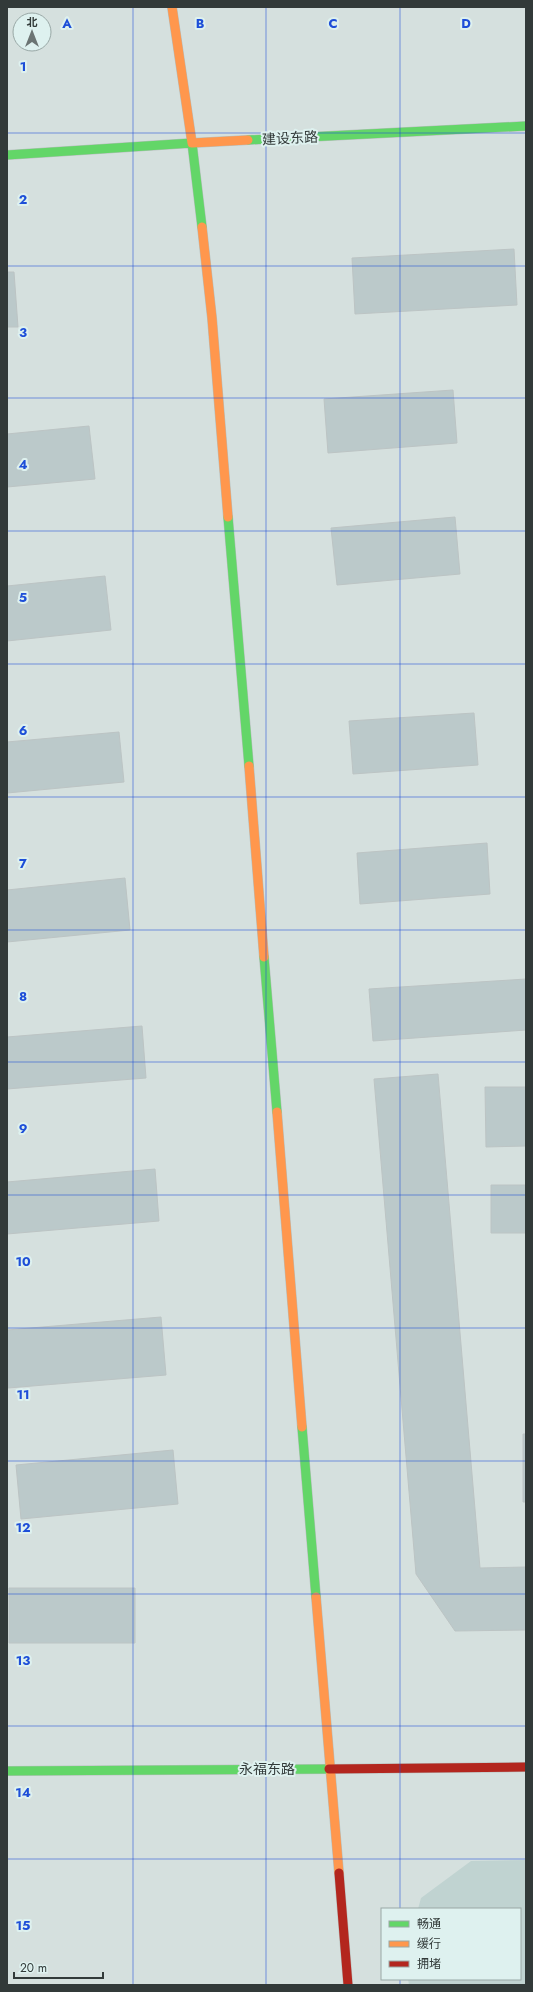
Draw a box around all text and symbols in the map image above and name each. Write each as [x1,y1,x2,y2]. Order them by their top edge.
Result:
north arrow [12,12,52,52]
text: 北 [27,14,38,30]
text: A [61,14,72,33]
text: B [196,14,205,33]
text: C [328,14,338,33]
text: D [461,14,471,33]
text: 1 [20,57,26,76]
street label: 建设东路 [262,127,318,149]
text: 2 [19,190,27,209]
text: 3 [19,323,27,342]
text: 4 [18,455,28,474]
text: 5 [19,588,27,607]
text: 6 [19,721,28,740]
text: 7 [19,854,27,873]
text: 8 [19,987,27,1006]
text: 9 [19,1119,28,1138]
text: 10 [15,1252,31,1271]
text: 11 [16,1385,30,1404]
text: 12 [15,1518,31,1537]
text: 13 [16,1651,30,1670]
street label: 永福东路 [239,1759,295,1779]
text: 14 [15,1783,31,1802]
legend [381,1908,521,1980]
text: 畅通 [417,1915,441,1933]
text: 15 [15,1916,31,1935]
text: 缓行 [417,1935,441,1953]
scale bar [14,1954,103,1980]
text: 拥堵 [417,1955,441,1973]
text: 20 m [20,1959,47,1977]

